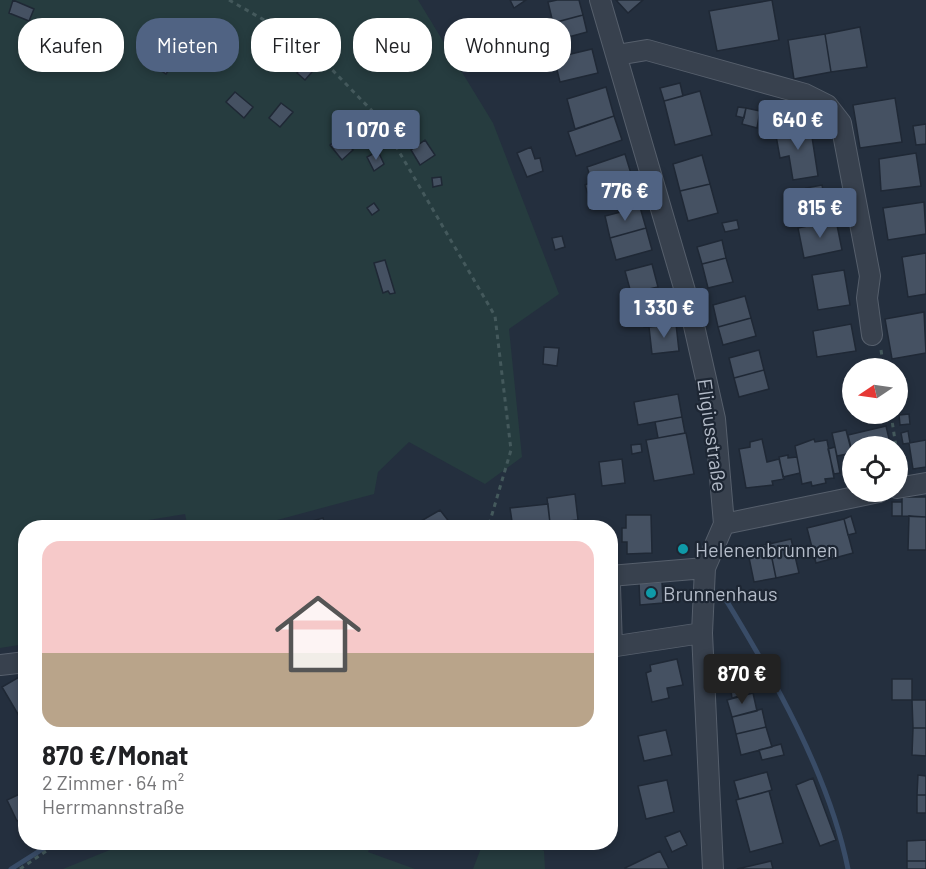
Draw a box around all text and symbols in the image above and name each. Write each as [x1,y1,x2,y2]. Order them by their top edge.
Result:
chip: Kaufen [18,18,124,72]
chip: Mieten [136,18,239,72]
chip: Filter [251,18,341,72]
chip: Neu [353,18,432,72]
chip: Wohnung [444,18,571,72]
pin: 640 € [756,100,840,151]
text: 640 € [773,107,823,131]
pin: 1 070 € [321,110,431,161]
text: 1 070 € [346,117,406,141]
pin: 776 € [583,171,667,222]
text: 776 € [601,178,649,202]
pin: 815 € [778,188,862,239]
text: 815 € [797,195,843,219]
pin: 1 330 € [609,288,719,339]
text: 1 330 € [634,295,694,319]
north arrow [842,358,908,424]
map controls [842,358,908,502]
street label: Eligiusstraße [693,377,733,493]
button: locate [842,436,908,502]
place label: Helenenbrunnen [695,537,838,561]
marker: Helenenbrunnen [676,542,690,556]
icon: home [264,580,372,688]
place label: Brunnenhaus [663,581,778,605]
marker: Brunnenhaus [644,586,658,600]
pin: 870 € [700,654,784,705]
text: 870 € [718,661,766,685]
text: 870 €/Monat [42,739,188,770]
text: 2 Zimmer · 64 m² [42,770,184,794]
text: Herrmannstraße [42,794,185,818]

